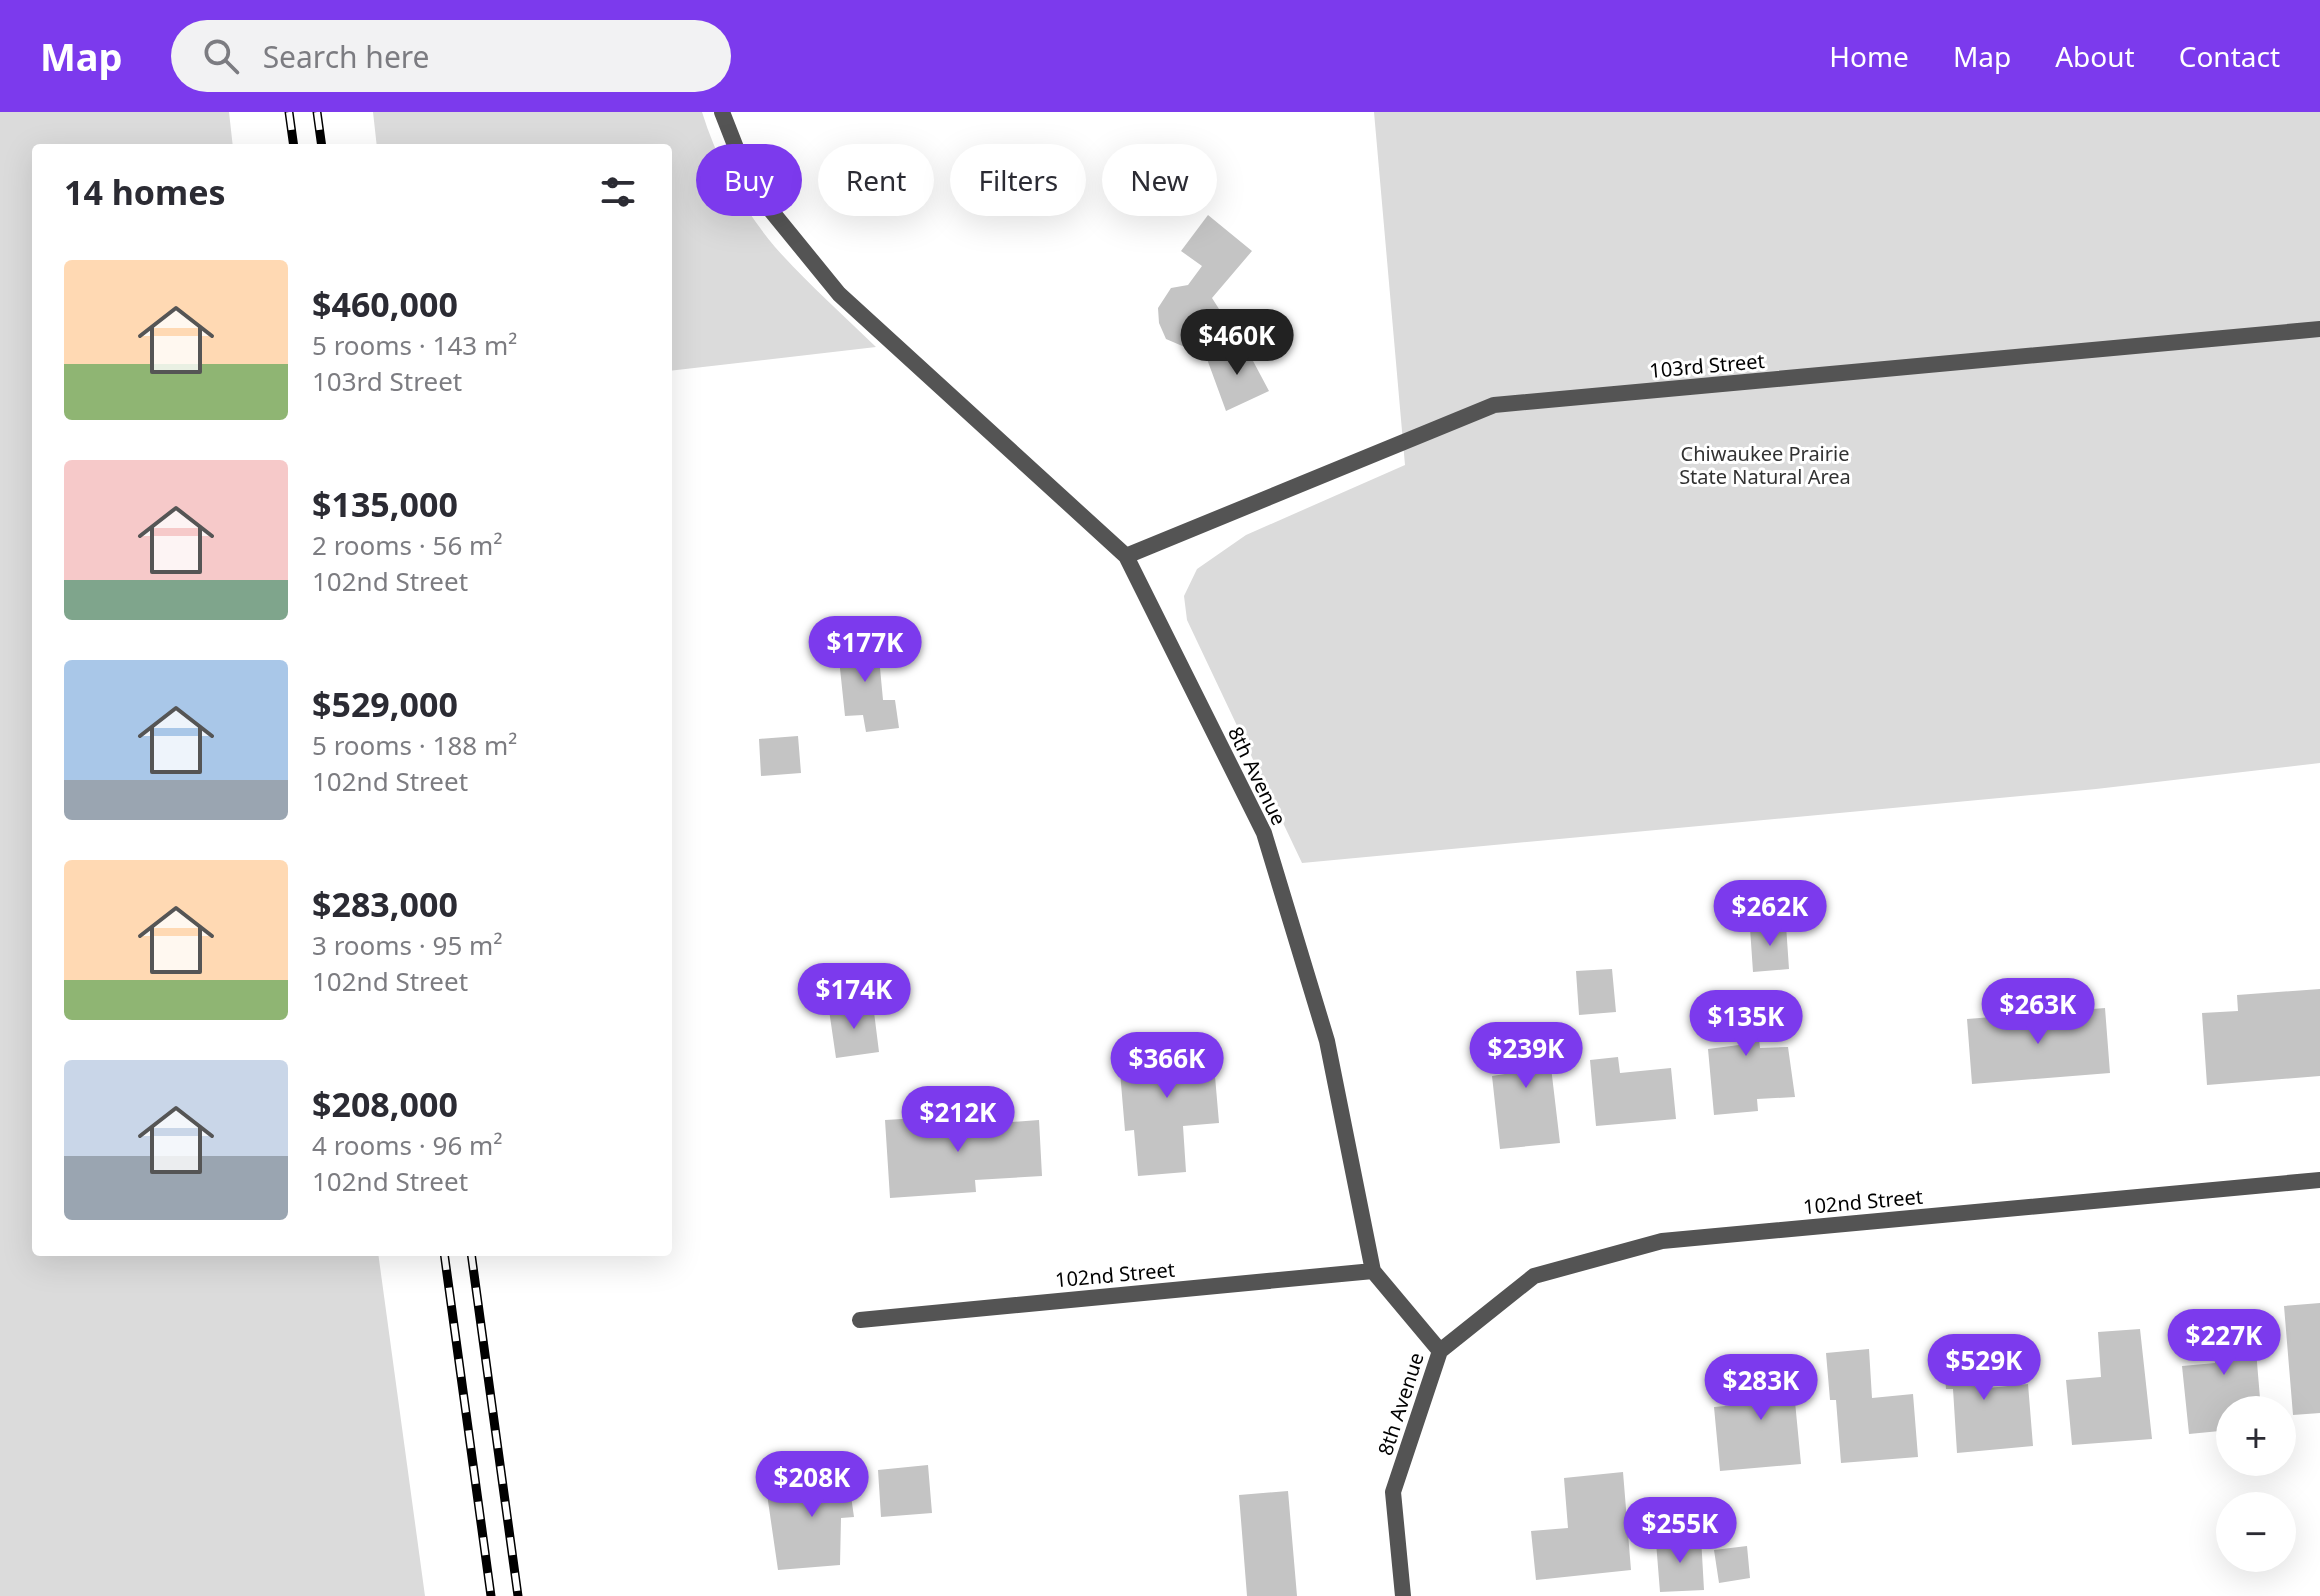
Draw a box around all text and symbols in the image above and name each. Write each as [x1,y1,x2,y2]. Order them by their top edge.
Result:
search box [171,20,731,92]
text: Map [40,30,123,82]
icon: search [199,34,243,78]
text: Search here [263,36,430,77]
text: Home [1829,37,1909,75]
text: Map [1953,37,2011,75]
text: About [2055,37,2135,75]
text: Contact [2179,37,2280,75]
chip: Buy [696,144,802,216]
chip: Rent [818,144,934,216]
chip: Filters [950,144,1086,216]
chip: New [1102,144,1217,216]
text: 14 homes [64,169,226,215]
icon: filters [596,170,640,214]
text: $460,000 [312,281,458,327]
icon: home [128,292,224,388]
pin: $460K [1181,309,1293,377]
text: $460K [1199,317,1275,353]
text: 5 rooms · 143 m² [312,327,517,363]
street label: 103rd Street [1648,347,1766,384]
text: 103rd Street [312,363,462,399]
park label: Chiwaukee Prairie State Natural Area [1679,440,1851,490]
text: $135,000 [312,481,458,527]
icon: home [128,492,224,588]
text: 2 rooms · 56 m² [312,527,502,563]
text: 102nd Street [312,563,468,599]
pin: $177K [809,616,921,684]
text: $177K [827,624,903,660]
text: $529,000 [312,681,458,727]
icon: home [128,692,224,788]
street label: 8th Avenue [1222,722,1293,830]
text: 5 rooms · 188 m² [312,727,517,763]
text: 102nd Street [312,763,468,799]
pin: $262K [1714,880,1826,948]
text: $283,000 [312,881,458,927]
text: $262K [1732,888,1808,924]
icon: home [128,892,224,988]
text: 3 rooms · 95 m² [312,927,502,963]
text: 102nd Street [312,963,468,999]
pin: $174K [798,963,910,1031]
text: $174K [816,971,892,1007]
pin: $263K [1982,978,2094,1046]
text: $263K [2000,986,2076,1022]
pin: $135K [1690,990,1802,1058]
text: $135K [1708,998,1784,1034]
pin: $239K [1470,1022,1582,1090]
text: $239K [1488,1030,1564,1066]
pin: $366K [1111,1032,1223,1100]
text: $366K [1129,1040,1205,1076]
text: $208,000 [312,1081,458,1127]
pin: $212K [902,1086,1014,1154]
icon: home [128,1092,224,1188]
text: $212K [920,1094,996,1130]
text: 4 rooms · 96 m² [312,1127,502,1163]
text: 102nd Street [312,1163,468,1199]
street label: 102nd Street [1802,1183,1924,1220]
street label: 102nd Street [1054,1256,1176,1293]
pin: $227K [2168,1309,2280,1377]
text: $227K [2186,1317,2262,1353]
pin: $529K [1928,1334,2040,1402]
text: $529K [1946,1342,2022,1378]
street label: 8th Avenue [1371,1349,1430,1459]
pin: $283K [1705,1354,1817,1422]
text: $283K [1723,1362,1799,1398]
map controls [2216,1396,2296,1572]
button: + [2216,1396,2296,1476]
pin: $208K [756,1451,868,1519]
text: $208K [774,1459,850,1495]
button: − [2216,1492,2296,1572]
pin: $255K [1624,1497,1736,1565]
text: $255K [1642,1505,1718,1541]

